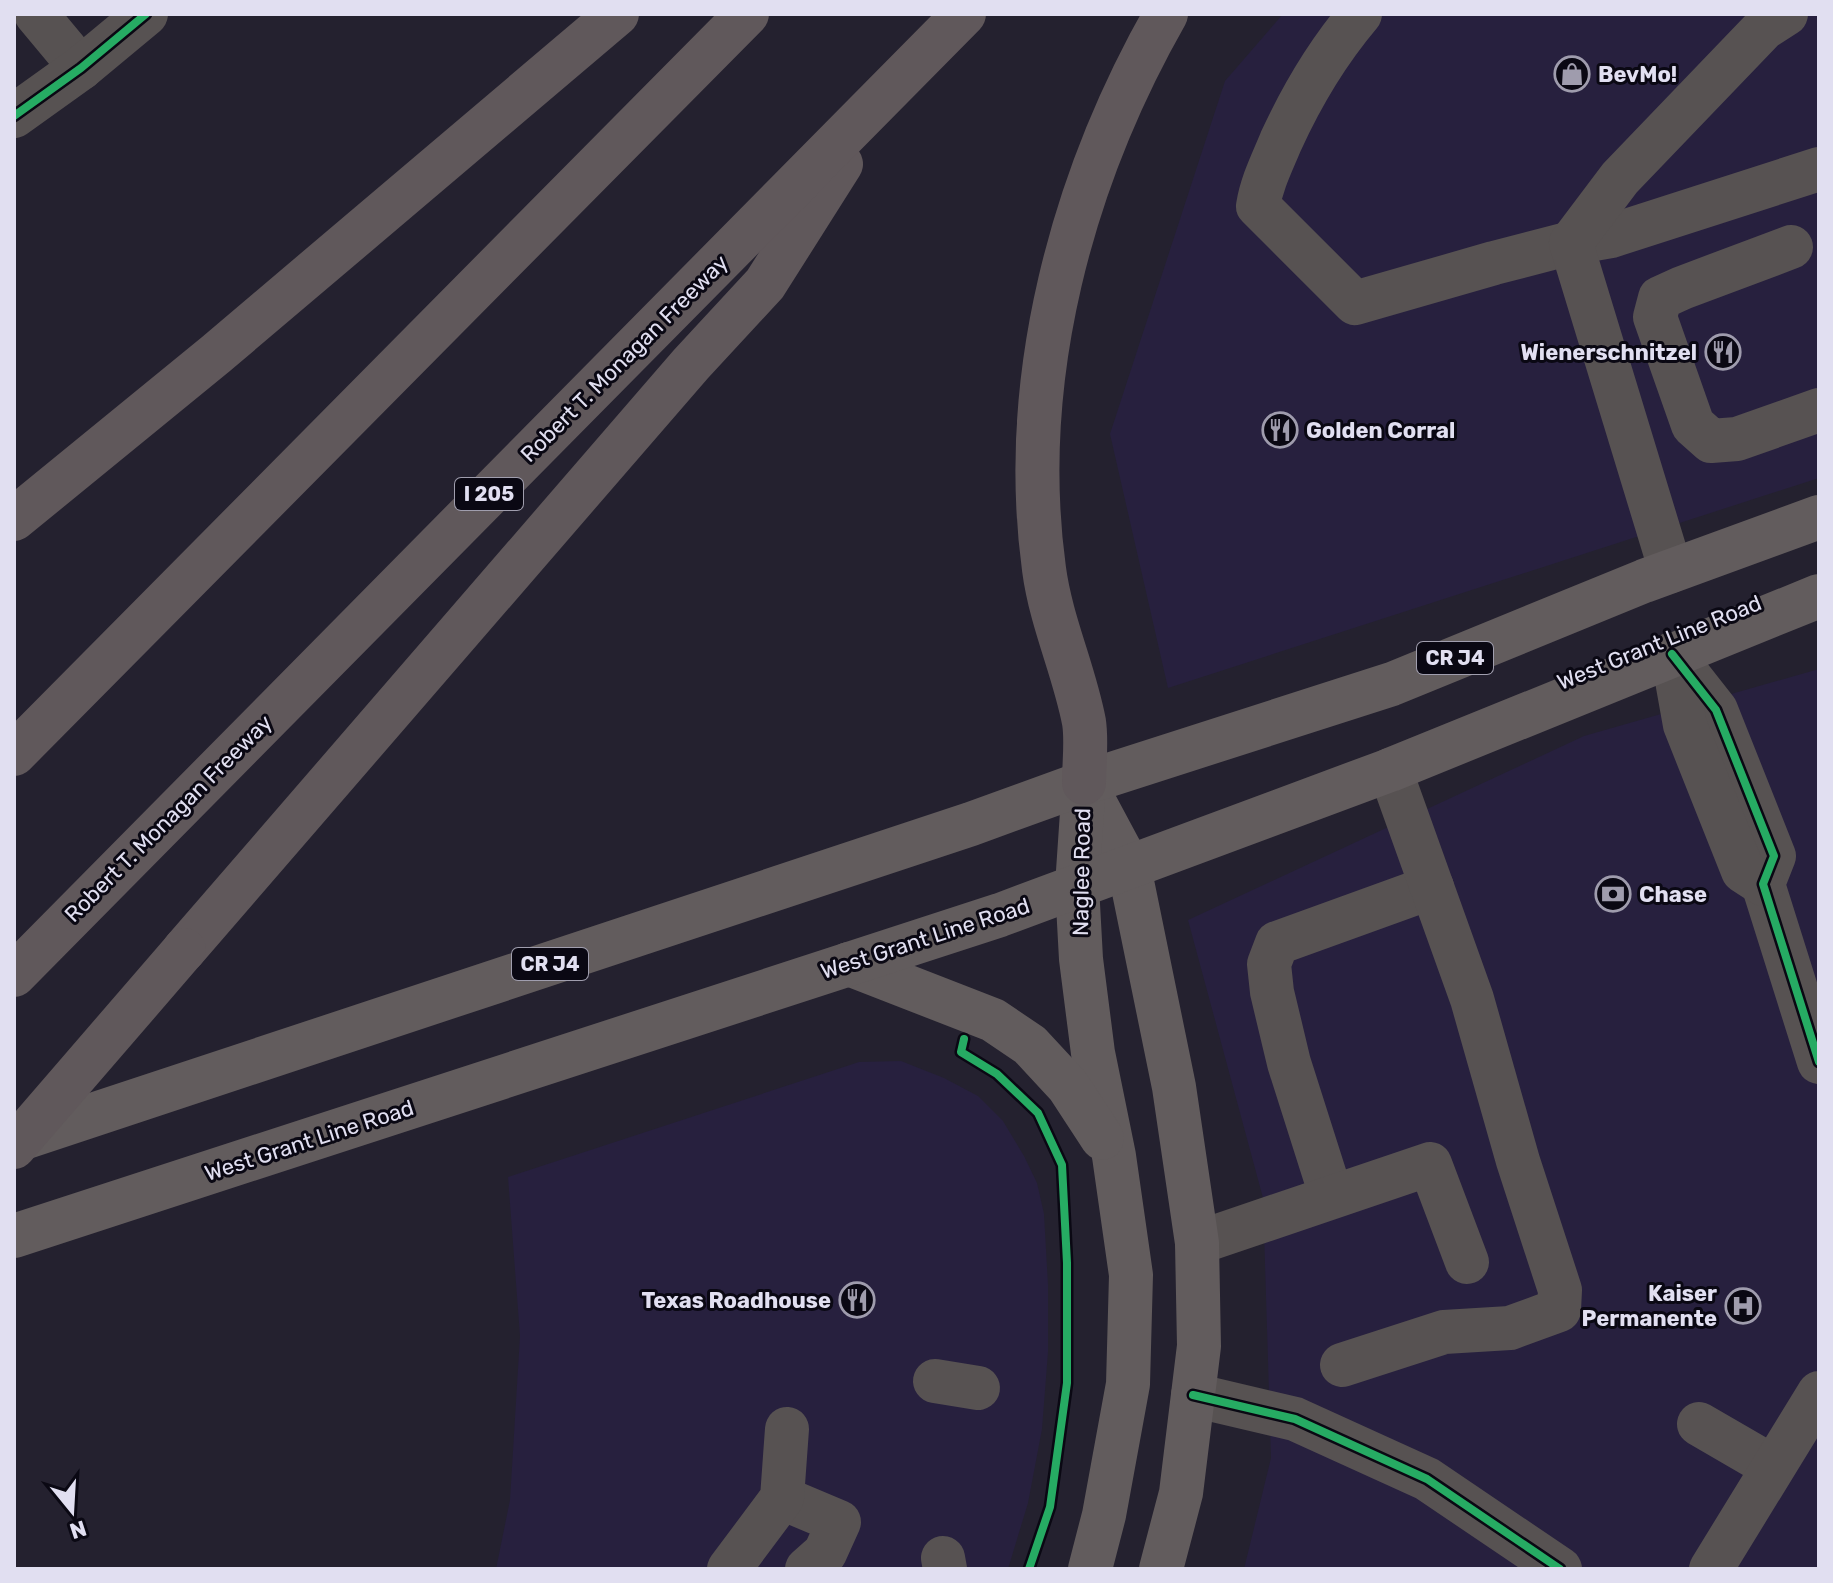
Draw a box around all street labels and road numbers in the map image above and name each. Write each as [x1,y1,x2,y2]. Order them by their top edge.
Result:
street label: Robert T. Monagan Freeway [515,249,734,468]
road number: I 205 [455,478,523,510]
street label: West Grant Line Road [1553,589,1765,696]
road number: CR J4 [1417,642,1493,674]
street label: Robert T. Monagan Freeway [59,709,278,928]
street label: Naglee Road [1067,808,1096,936]
street label: West Grant Line Road [817,892,1033,985]
road number: CR J4 [512,948,588,980]
street label: West Grant Line Road [201,1094,417,1187]

